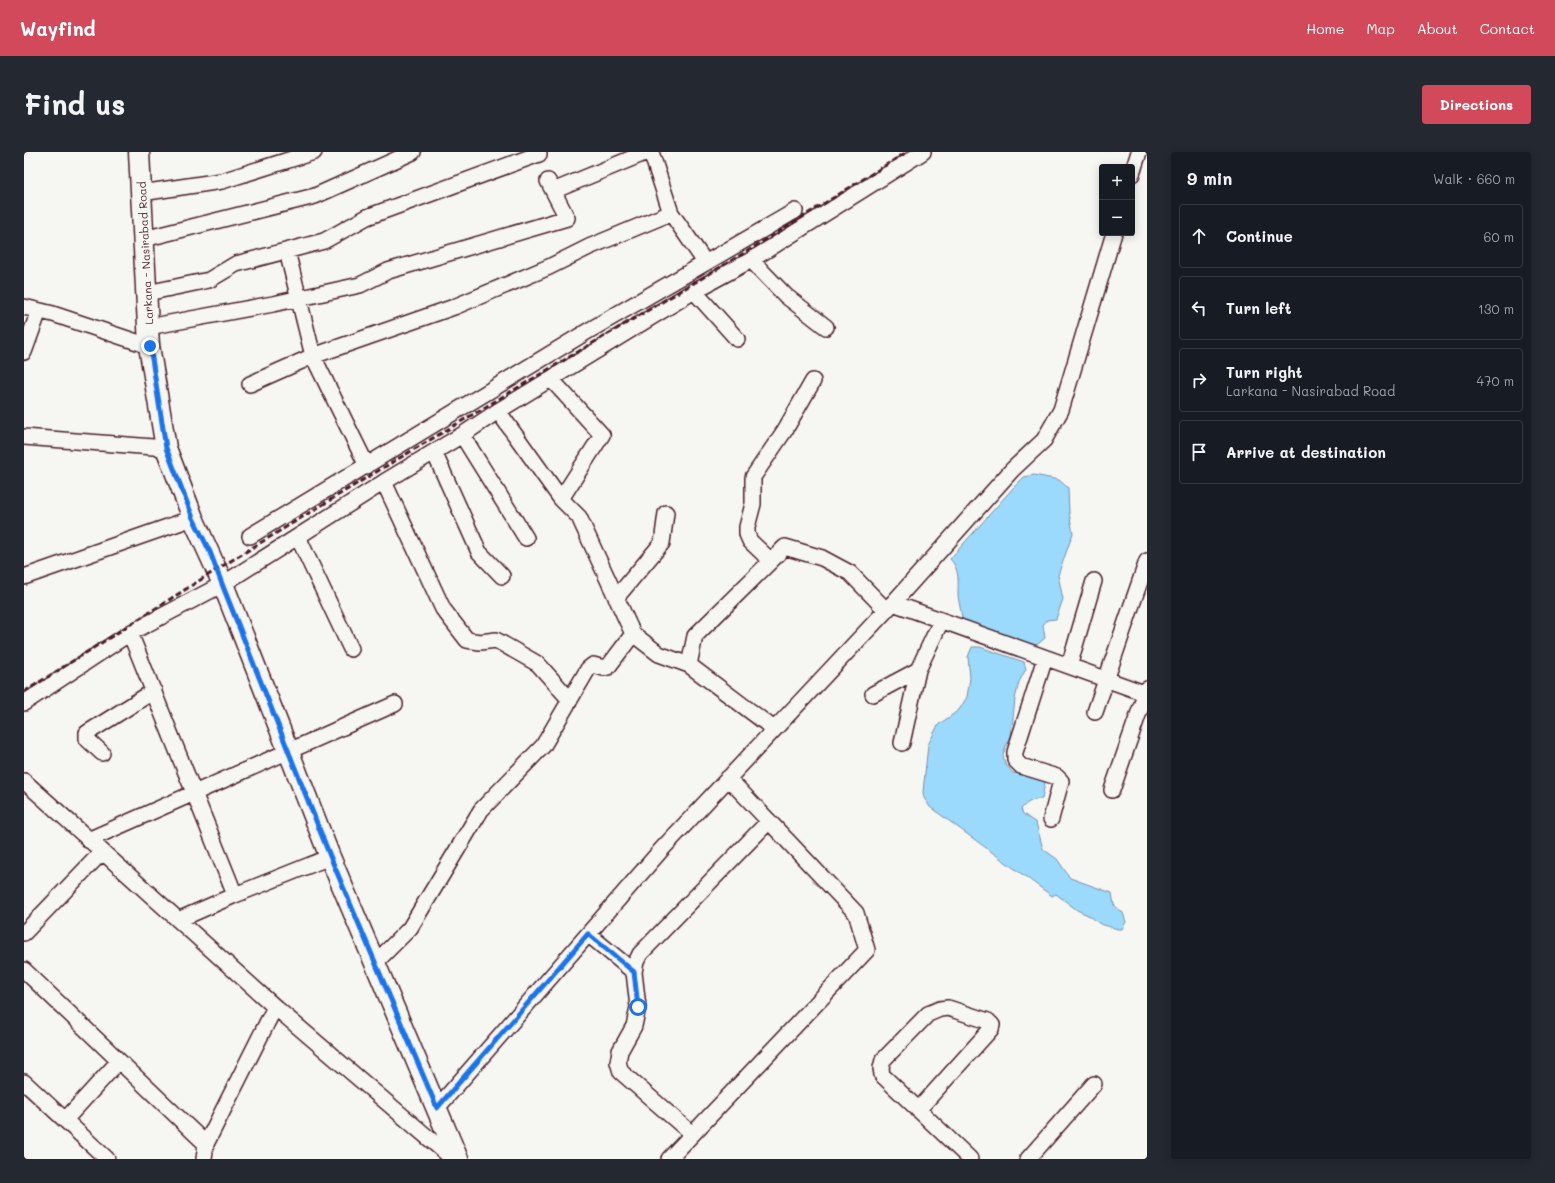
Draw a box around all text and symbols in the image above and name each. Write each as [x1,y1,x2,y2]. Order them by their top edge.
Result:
text: Wayfind [20,16,96,41]
text: Home [1306,19,1344,38]
text: Map [1366,19,1395,38]
text: About [1417,19,1458,38]
text: Contact [1480,19,1535,38]
button: Directions [1422,85,1531,124]
text: Find us [24,86,125,122]
map controls [1099,164,1135,236]
button: + [1099,164,1135,200]
text: 9 min [1187,167,1232,189]
text: Walk · 660 m [1433,170,1515,187]
street label: Larkana - Nasirabad Road [134,181,156,325]
button: − [1099,200,1135,236]
icon: ahead [1188,225,1210,247]
text: Continue [1226,226,1293,246]
text: 60 m [1484,228,1514,245]
icon: left [1188,297,1210,319]
text: Turn left [1226,298,1291,318]
text: 130 m [1478,300,1514,317]
route end [141,337,159,355]
text: Turn right [1226,362,1303,382]
icon: right [1188,369,1210,391]
text: 470 m [1477,372,1514,389]
text: Larkana - Nasirabad Road [1226,382,1395,399]
icon: arrive [1188,441,1210,463]
text: Arrive at destination [1226,442,1386,462]
route start [629,998,647,1016]

